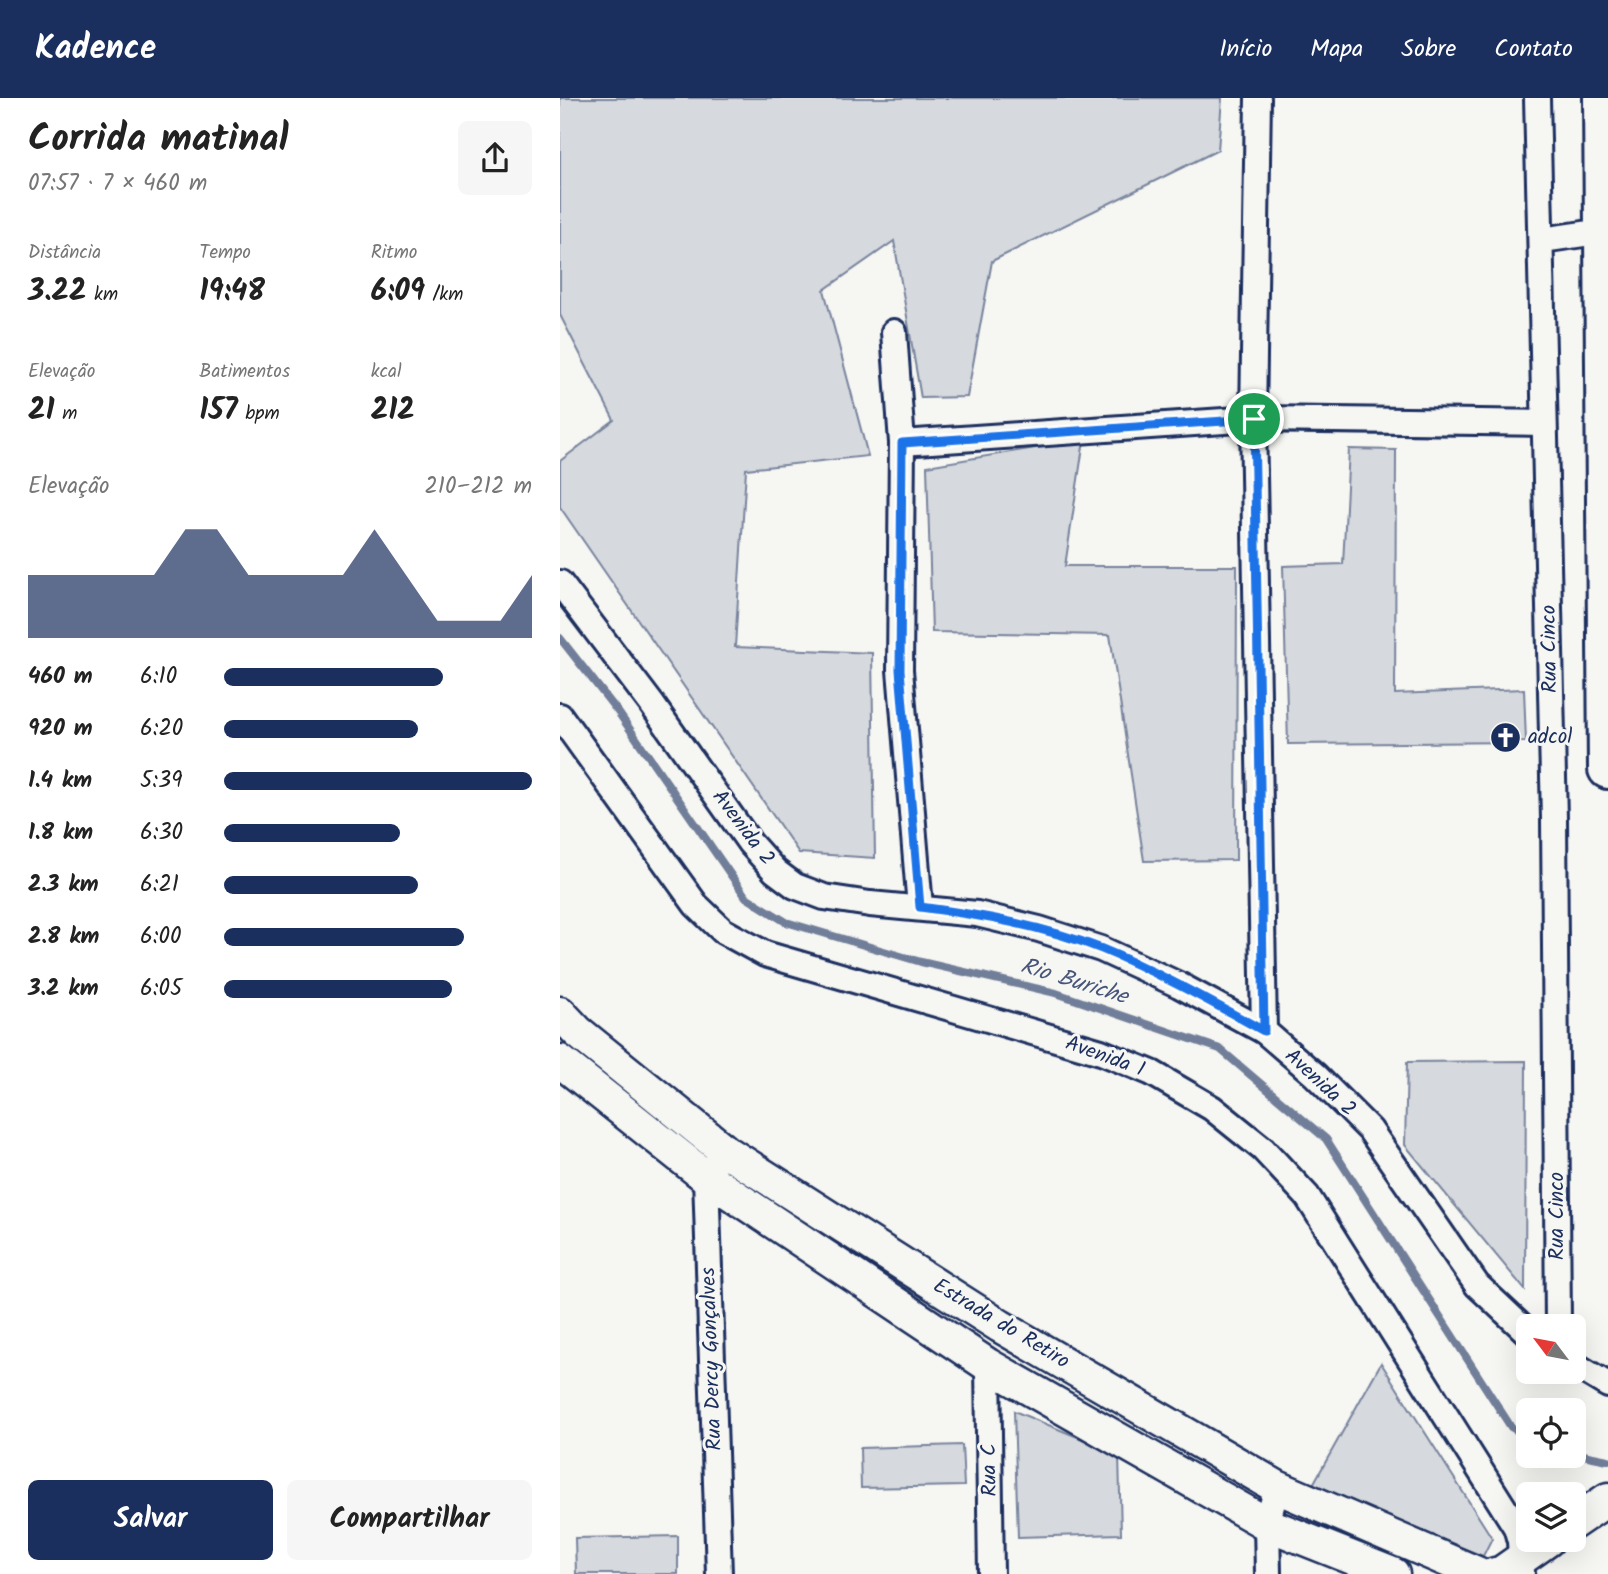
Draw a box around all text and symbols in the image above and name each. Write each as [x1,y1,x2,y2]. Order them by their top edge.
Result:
text: Kadence [35,23,156,76]
text: Início [1219,30,1272,69]
text: Mapa [1310,30,1363,69]
text: Sobre [1401,30,1456,69]
text: Contato [1494,30,1573,69]
text: Corrida matinal [28,110,289,170]
button: share [458,121,532,195]
text: 07:57 · 7 × 460 m [28,166,207,202]
text: Distância [28,238,101,268]
text: Tempo [199,238,251,268]
text: Ritmo [371,238,417,268]
text: 3.22 [28,268,87,316]
text: 19:48 [199,268,265,316]
text: 6:09 [371,268,425,316]
text: km [87,280,118,310]
text: /km [425,280,463,310]
text: Elevação [28,357,95,387]
text: Batimentos [199,357,290,387]
text: kcal [371,357,402,387]
text: 21 [28,387,55,435]
text: 157 [199,387,238,435]
text: 212 [371,387,415,435]
pin [1224,389,1284,449]
text: m [55,399,77,429]
text: bpm [238,399,280,429]
icon: arrive [1235,400,1273,438]
text: Elevação [28,469,110,505]
text: 210–212 m [424,469,532,505]
street label: Rua Cinco [1533,605,1567,693]
text: 460 m [28,659,93,695]
text: 6:10 [140,659,177,695]
text: 920 m [28,711,93,747]
text: 6:20 [140,711,183,747]
church icon: adcol [1488,720,1522,754]
place label: adcol [1528,721,1572,754]
text: 1.4 km [28,763,92,799]
text: 5:39 [140,763,182,799]
street label: Avenida 2 [703,783,783,873]
text: 1.8 km [28,815,93,851]
text: 6:30 [140,815,183,851]
text: 2.3 km [28,867,98,903]
text: 6:21 [140,867,179,903]
text: 2.8 km [28,919,99,955]
text: 6:00 [140,919,181,955]
water label: Rio Buriche [1016,949,1135,1016]
text: 3.2 km [28,971,98,1007]
text: 6:05 [140,971,182,1007]
street label: Avenida 1 [1061,1027,1149,1087]
street label: Avenida 2 [1276,1041,1364,1125]
street label: Rua Cinco [1541,1172,1574,1260]
street label: Rua Dercy Gonçalves [692,1267,732,1451]
street label: Estrada do Retiro [926,1270,1076,1378]
north arrow [1516,1314,1586,1384]
map controls [1516,1314,1586,1552]
button: locate [1516,1398,1586,1468]
street label: Rua C [973,1443,1007,1497]
button: Salvar [28,1480,273,1560]
button: Compartilhar [287,1480,532,1560]
button: layers [1516,1482,1586,1552]

